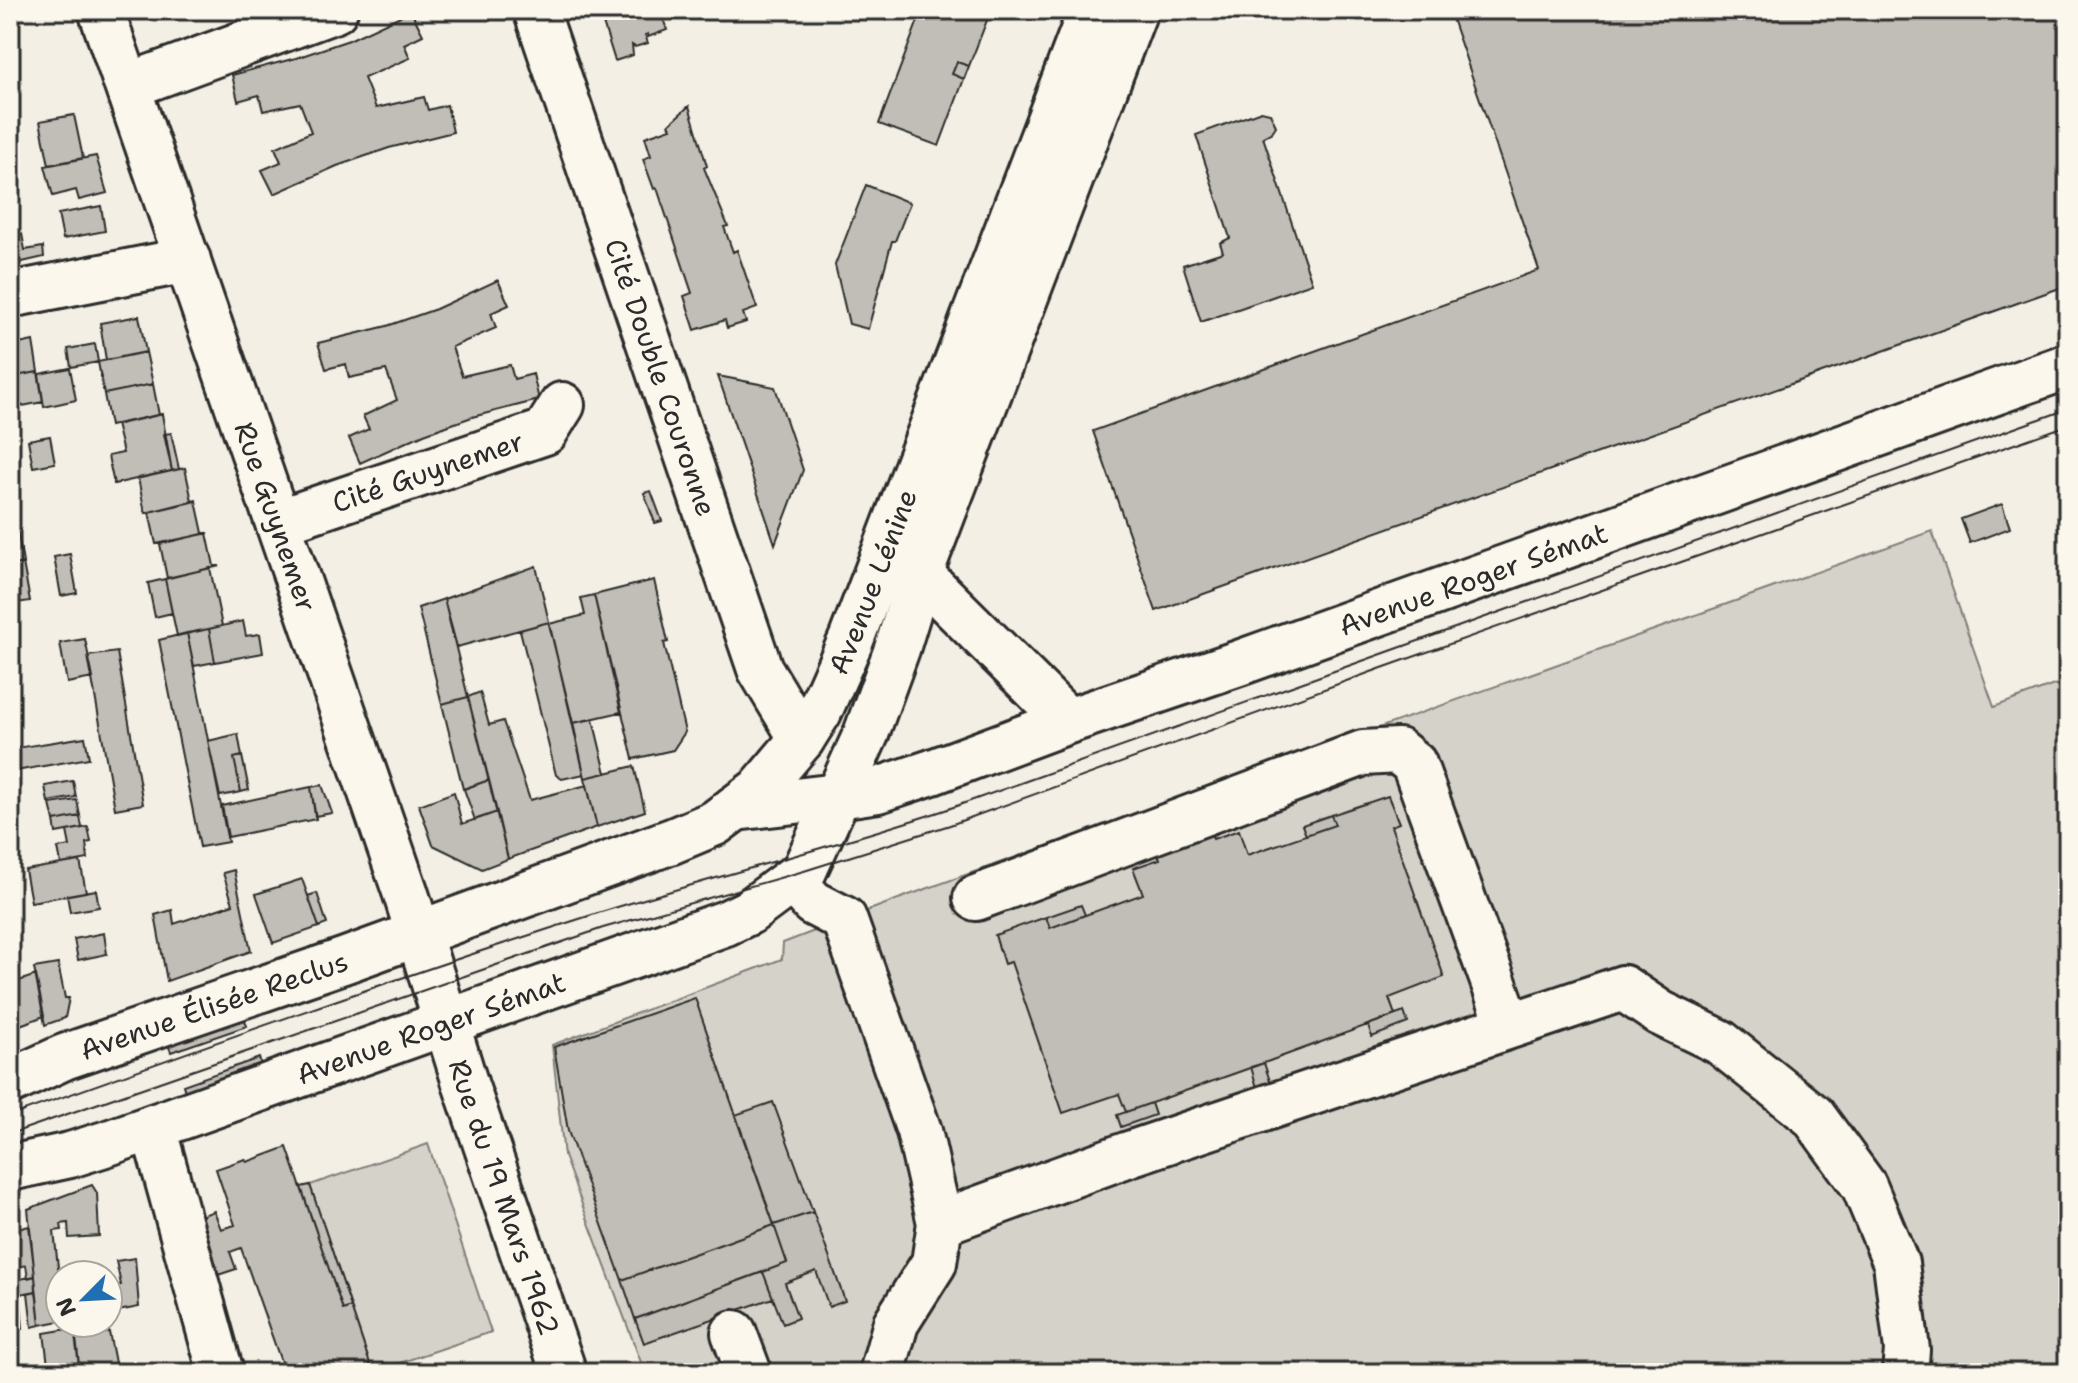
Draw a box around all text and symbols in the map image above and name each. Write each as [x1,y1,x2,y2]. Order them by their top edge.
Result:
street label: Cité Double Couronne [596,233,726,521]
street label: Rue Guynemer [225,417,326,617]
street label: Cité Guynemer [327,422,529,521]
street label: Avenue Lénine [819,483,926,680]
street label: Avenue Roger Sémat [1334,513,1613,645]
street label: Avenue Élisée Reclus [75,942,353,1069]
street label: Avenue Roger Sémat [291,963,571,1093]
street label: Rue du 19 Mars 1962 [440,1055,569,1340]
north arrow [44,1259,124,1339]
text: N [49,1293,83,1321]

